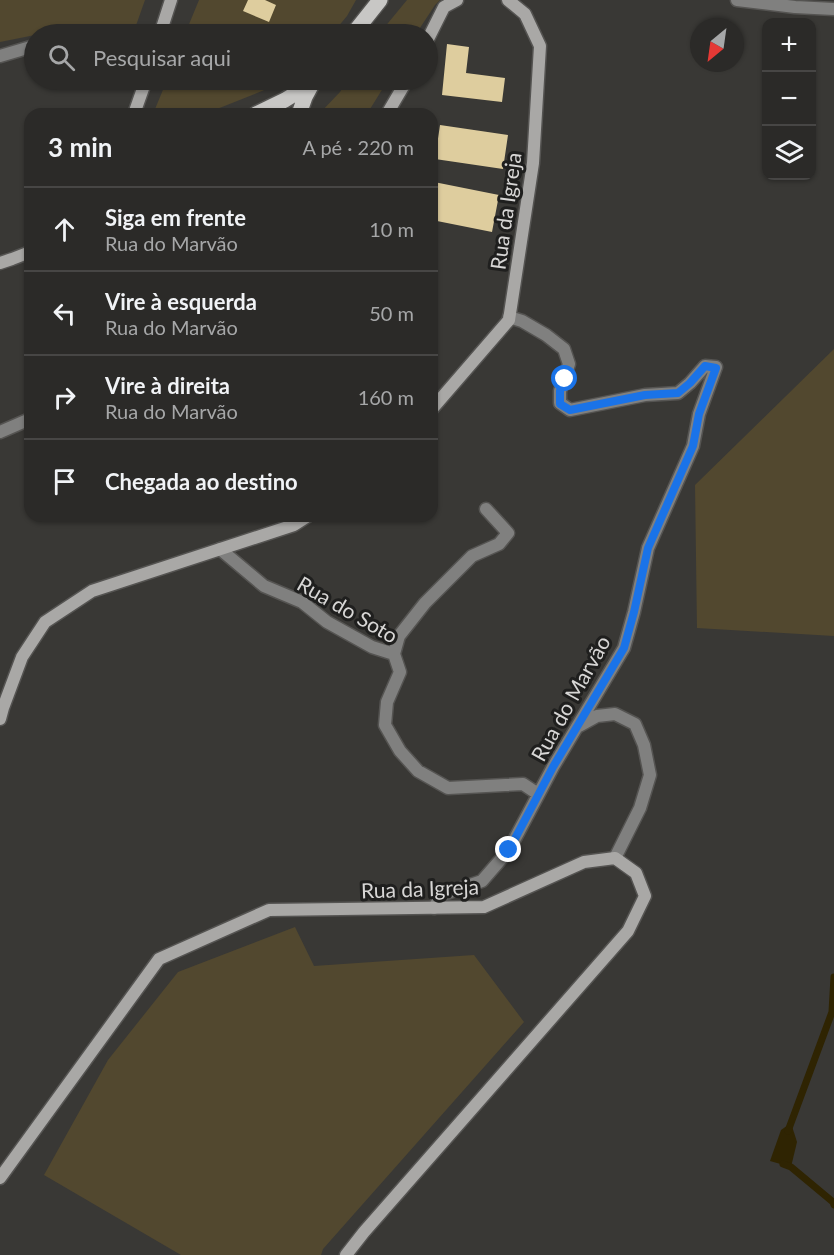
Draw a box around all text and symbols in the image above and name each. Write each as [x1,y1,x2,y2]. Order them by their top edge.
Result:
north arrow [690,18,744,72]
map controls [762,18,816,180]
button: + [762,18,816,72]
search box [24,24,438,90]
icon: search [45,41,78,74]
text: Pesquisar aqui [93,44,231,71]
button: − [762,72,816,126]
button: layers [762,126,816,180]
text: 3 min [48,131,112,163]
text: A pé · 220 m [302,135,414,159]
street label: Rua da Igreja [484,151,526,271]
text: Siga em frente [105,204,246,231]
icon: ahead [48,213,81,246]
text: 10 m [369,217,414,241]
text: Rua do Marvão [105,231,238,255]
text: Vire à esquerda [105,288,257,315]
icon: left [48,297,81,330]
text: 50 m [369,301,414,325]
text: Rua do Marvão [105,315,238,339]
route start [551,365,577,391]
text: Vire à direita [105,372,230,399]
icon: right [48,381,81,414]
text: 160 m [358,385,414,409]
text: Rua do Marvão [105,399,238,423]
icon: arrive [48,465,81,498]
text: Chegada ao destino [105,468,298,495]
street label: Rua do Soto [293,570,403,648]
street label: Rua do Marvão [525,631,615,765]
route end [495,836,521,862]
street label: Rua da Igreja [361,873,479,903]

